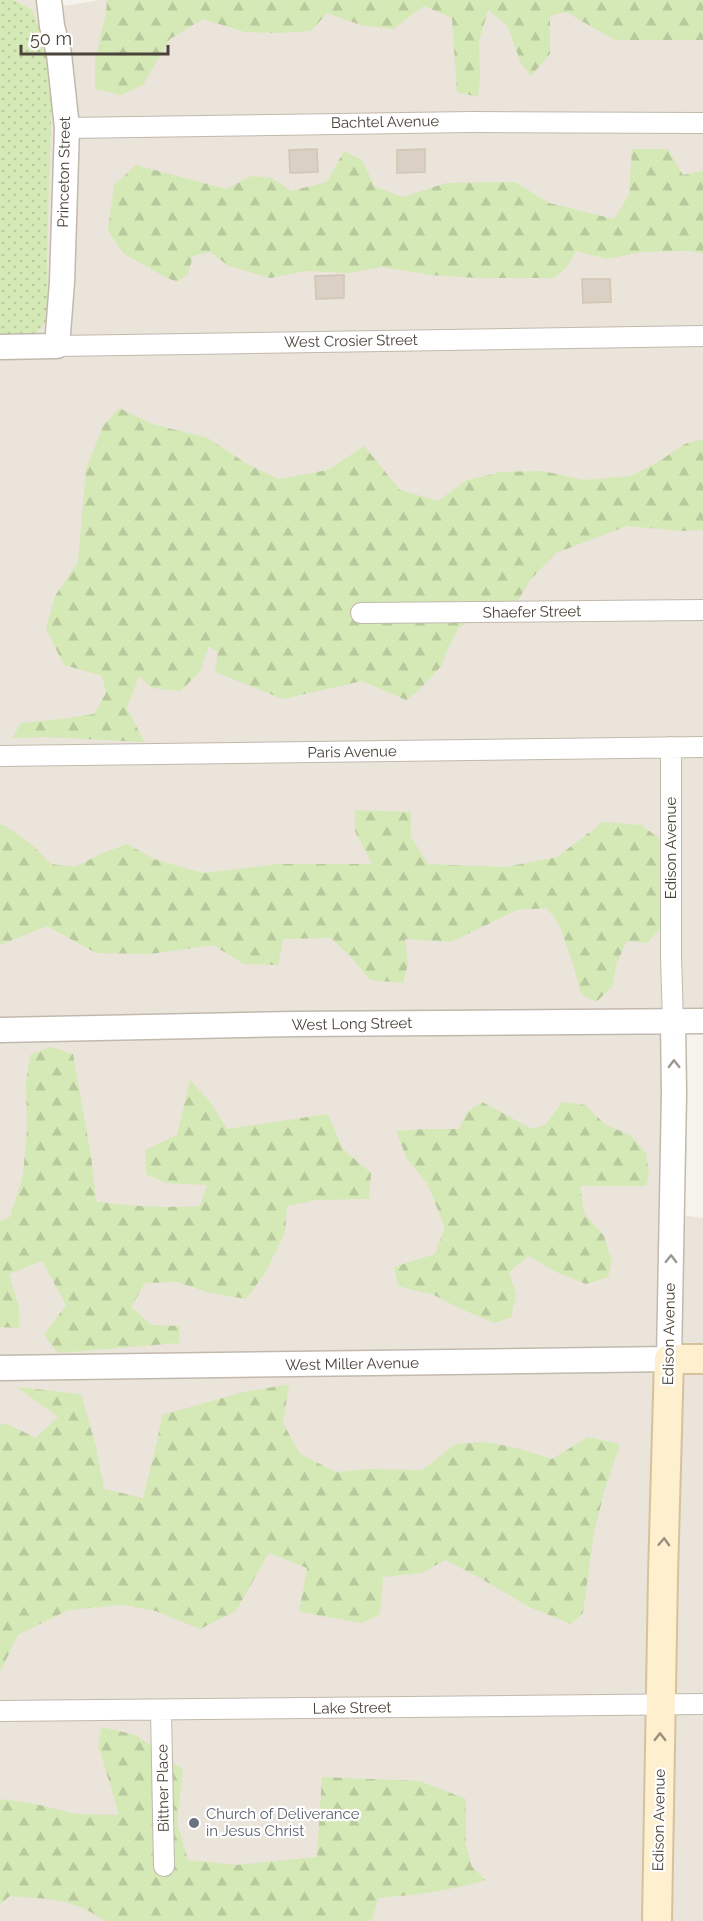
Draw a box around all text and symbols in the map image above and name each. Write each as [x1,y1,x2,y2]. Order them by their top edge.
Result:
scale bar [21,18,168,56]
text: 50 m [30,28,72,49]
street label: Bachtel Avenue [331,112,440,132]
street label: Princeton Street [54,116,74,228]
street label: West Crosier Street [284,331,418,351]
street label: Shaefer Street [483,602,581,622]
street label: Paris Avenue [307,742,397,762]
street label: Edison Avenue [662,797,680,899]
street label: West Long Street [292,1014,412,1034]
one-way arrow [668,1060,680,1069]
one-way arrow [665,1254,677,1263]
street label: Edison Avenue [659,1282,679,1385]
street label: West Miller Avenue [285,1354,419,1374]
one-way arrow [658,1537,671,1546]
street label: Lake Street [313,1698,391,1718]
one-way arrow [654,1732,667,1741]
street label: Bittner Place [153,1744,173,1832]
street label: Edison Avenue [649,1768,669,1871]
place label: Church of Deliverance in Jesus Christ [206,1805,360,1840]
marker: Church of Deliverance in Jesus Christ [187,1816,201,1830]

